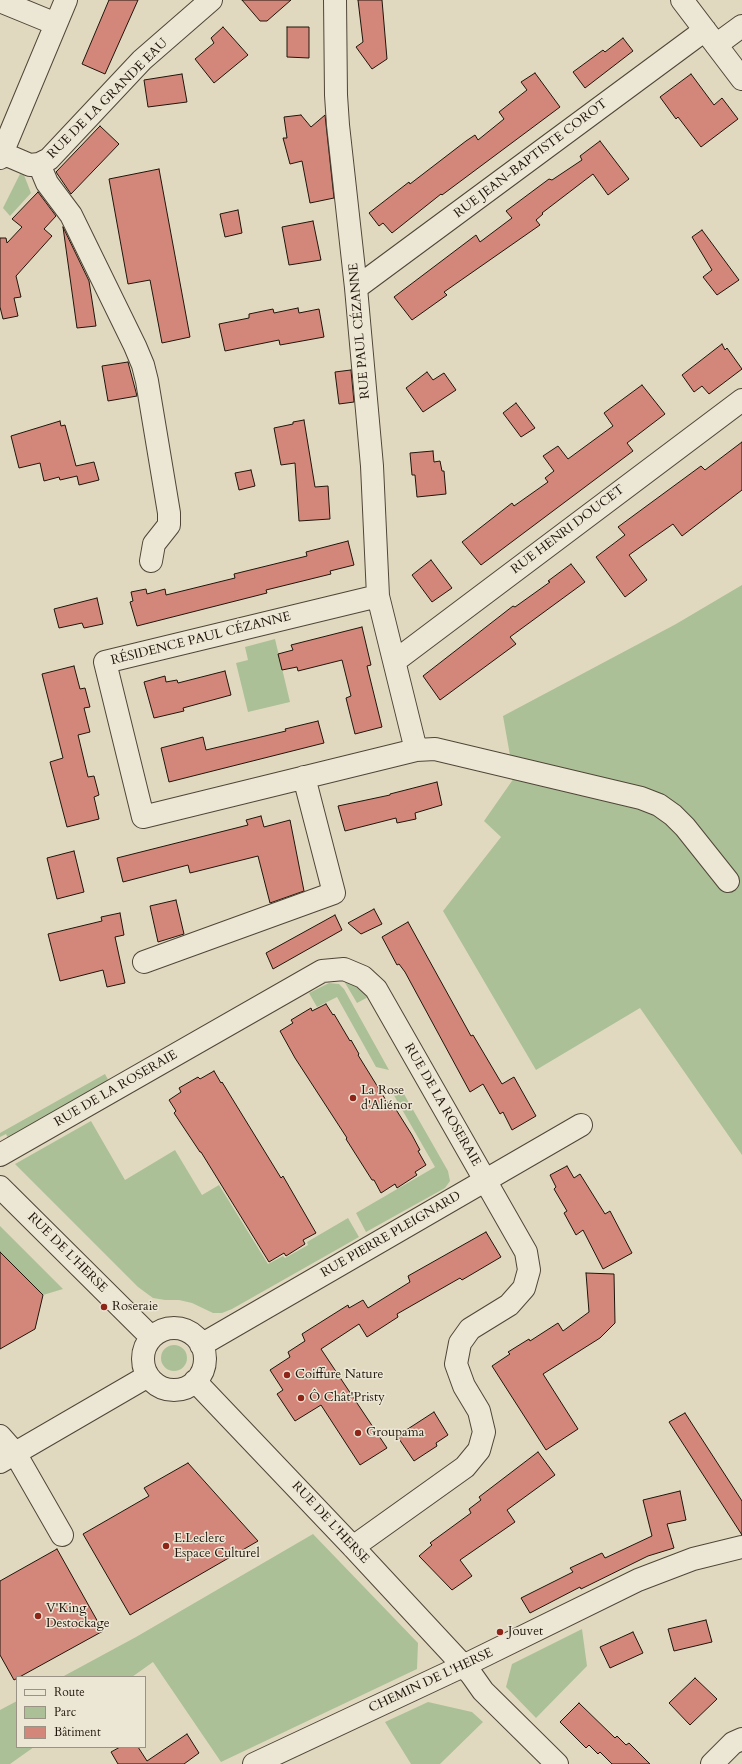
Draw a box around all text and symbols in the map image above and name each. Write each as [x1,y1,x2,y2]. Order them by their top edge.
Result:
street label: RUE DE LA GRANDE EAU [45,36,171,162]
street label: RUE JEAN-BAPTISTE COROT [451,96,611,222]
street label: RUE PAUL CÉZANNE [346,262,374,400]
street label: RUE HENRI DOUCET [508,482,628,578]
street label: RÉSIDENCE PAUL CÉZANNE [110,609,292,669]
street label: RUE DE LA ROSERAIE [400,1041,484,1169]
street label: RUE DE LA ROSERAIE [52,1047,180,1131]
place label: La Rose d'Aliénor [361,1083,412,1114]
marker: La Rose d'Aliénor [348,1093,358,1103]
street label: RUE PIERRE PLEIGNARD [318,1188,464,1282]
street label: RUE DE L'HERSE [24,1210,110,1296]
place label: Roseraie [112,1299,158,1315]
marker: Roseraie [99,1302,109,1312]
place label: Coiffure Nature [295,1367,383,1383]
marker: Coiffure Nature [282,1370,292,1380]
place label: Ô Chât'Pristy [309,1390,385,1406]
marker: Ô Chât'Pristy [296,1393,306,1403]
place label: Groupama [366,1425,424,1441]
marker: Groupama [353,1428,363,1438]
street label: RUE DE L'HERSE [288,1479,372,1567]
place label: E.Leclerc Espace Culturel [174,1531,260,1562]
marker: E.Leclerc Espace Culturel [161,1541,171,1551]
place label: V'King Destockage [46,1601,110,1632]
marker: V'King Destockage [33,1611,43,1621]
place label: Jouvet [508,1624,543,1640]
marker: Jouvet [495,1627,505,1637]
street label: CHEMIN DE L'HERSE [366,1645,496,1717]
legend [16,1676,146,1748]
text: Route [54,1684,85,1700]
text: Parc [54,1704,76,1720]
text: Bâtiment [54,1724,101,1740]

